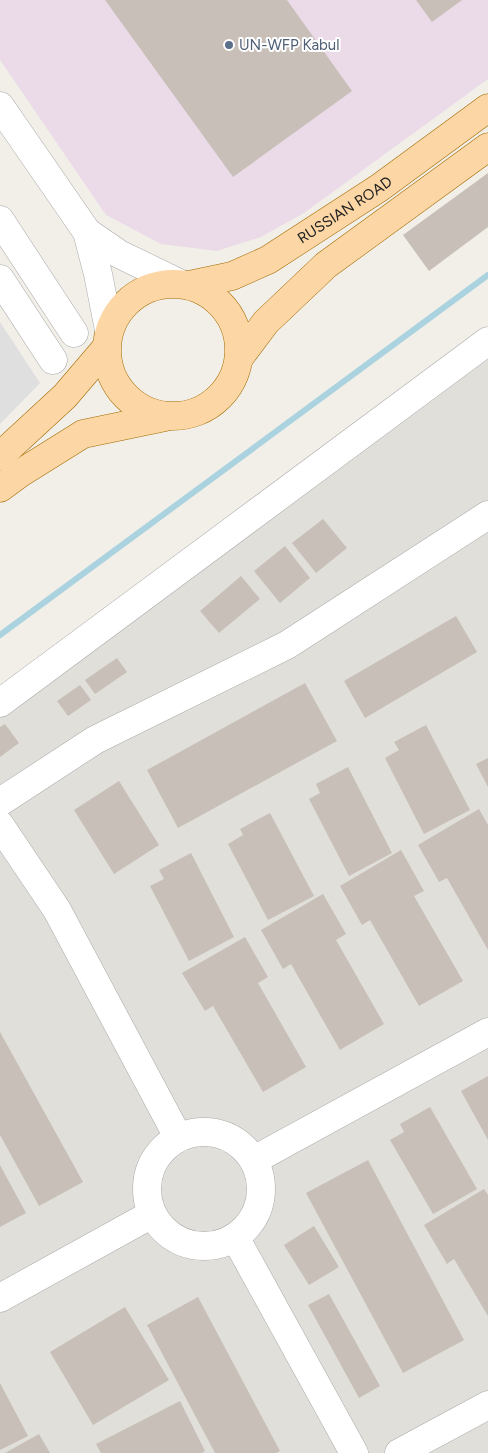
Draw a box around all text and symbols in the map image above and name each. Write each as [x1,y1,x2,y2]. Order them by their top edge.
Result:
place label: UN-WFP Kabul [239,36,340,54]
marker: UN-WFP Kabul [223,39,235,51]
street label: RUSSIAN ROAD [294,172,396,247]

